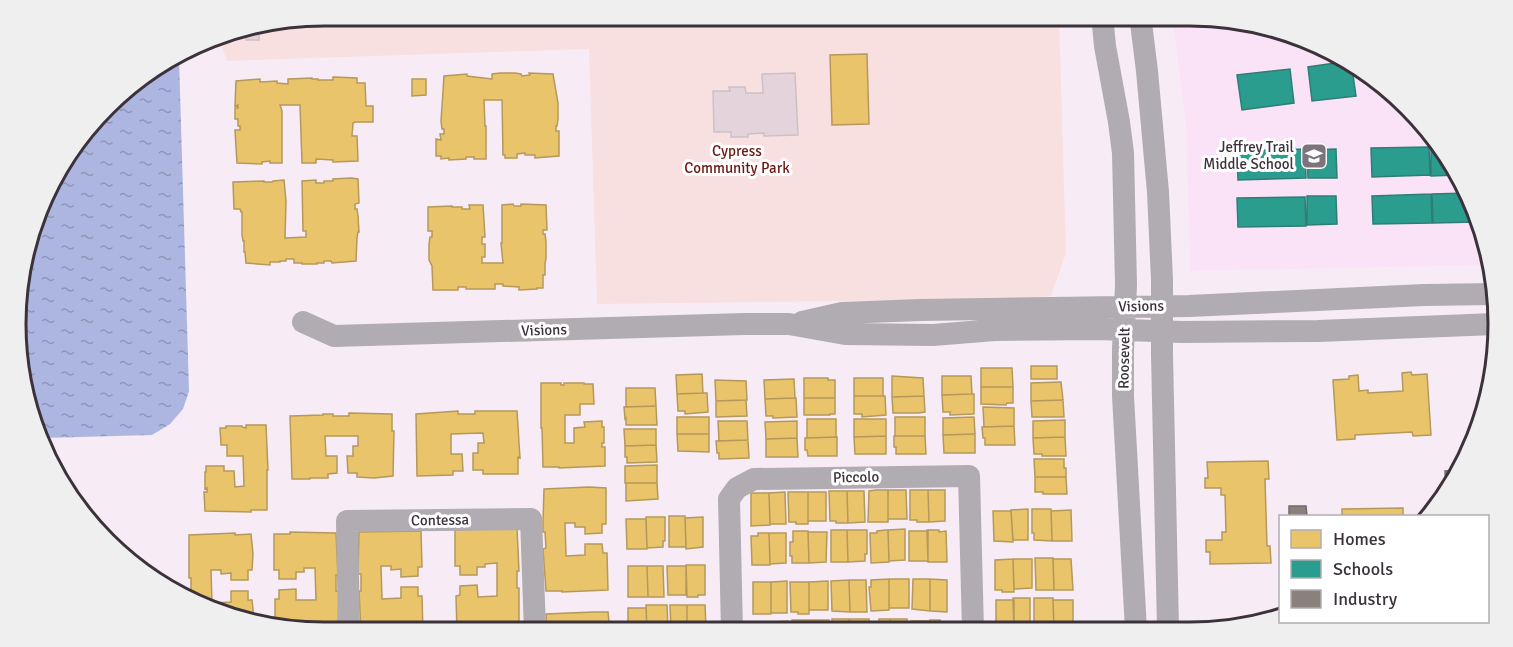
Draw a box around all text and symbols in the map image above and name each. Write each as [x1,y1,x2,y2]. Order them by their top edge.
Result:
place label: Jeffrey Trail Middle School [1203,138,1294,173]
school or university icon: Jeffrey Trail Middle School [1299,141,1329,171]
park label: Cypress Community Park [684,142,790,177]
street label: Visions [1118,297,1165,315]
street label: Visions [521,320,568,340]
street label: Roosevelt [1114,327,1134,389]
street label: Piccolo [833,468,880,486]
street label: Contessa [411,510,469,530]
legend [1279,515,1489,623]
text: Homes [1333,528,1386,550]
text: Schools [1333,558,1393,580]
text: Industry [1333,588,1398,610]

